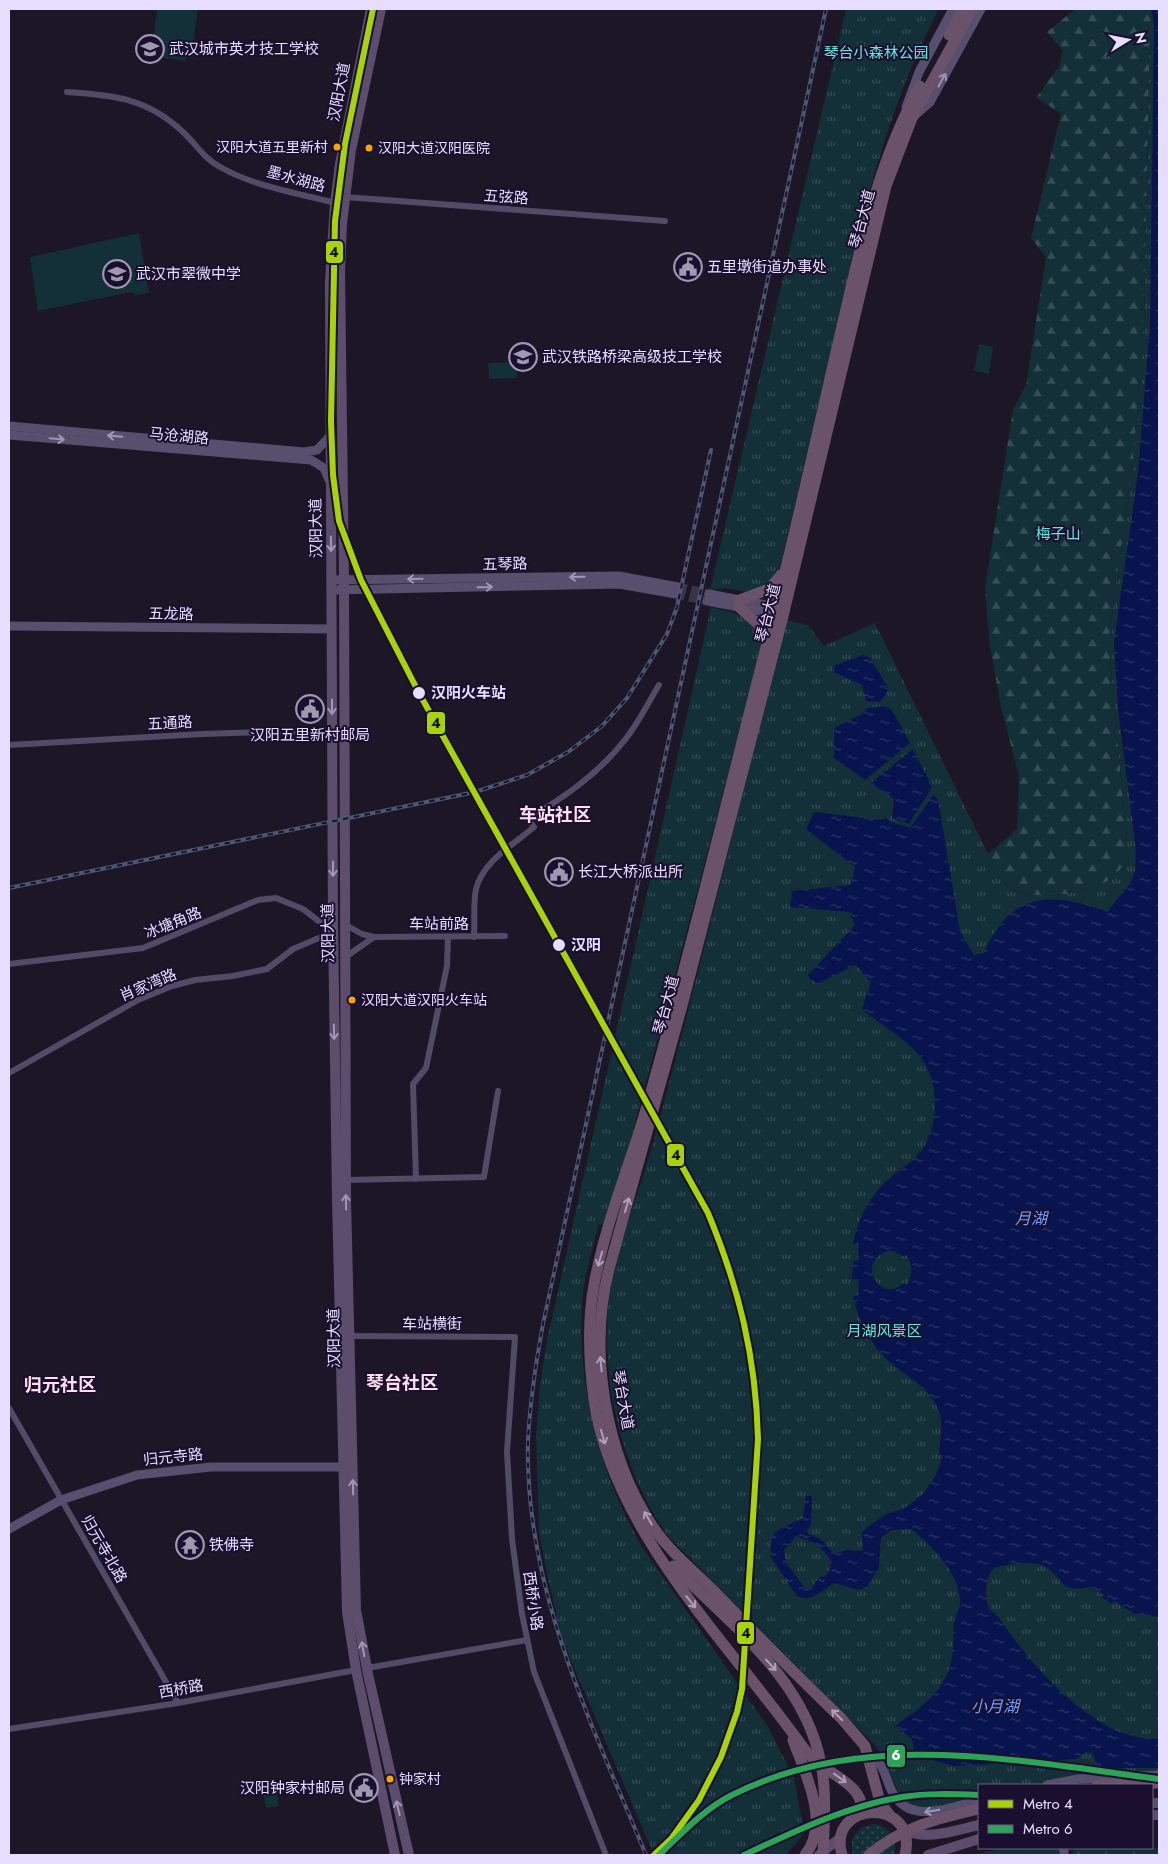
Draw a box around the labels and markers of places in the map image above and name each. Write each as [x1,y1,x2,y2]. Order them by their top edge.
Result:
school or university icon: 武汉城市英才技工学校 [135,34,165,64]
place label: 武汉城市英才技工学校 [169,38,319,60]
place label: 汉阳大道五里新村 [216,137,328,157]
place label: 汉阳大道汉阳医院 [378,138,490,158]
marker: 汉阳大道五里新村 [332,142,342,152]
marker: 汉阳大道汉阳医院 [364,143,374,153]
public building icon: 五里墩街道办事处 [673,252,703,282]
place label: 五里墩街道办事处 [707,256,827,278]
school or university icon: 武汉市翠微中学 [102,259,132,289]
place label: 武汉市翠微中学 [136,263,241,285]
school or university icon: 武汉铁路桥梁高级技工学校 [508,342,538,372]
place label: 武汉铁路桥梁高级技工学校 [542,346,722,368]
place label: 汉阳火车站 [431,682,506,704]
marker: 汉阳火车站 [411,685,427,701]
public building icon: 汉阳五里新村邮局 [295,694,325,724]
place label: 汉阳五里新村邮局 [250,724,370,746]
public building icon: 长江大桥派出所 [544,857,574,887]
place label: 长江大桥派出所 [578,861,683,883]
place label: 汉阳 [571,934,601,956]
marker: 汉阳 [551,937,567,953]
place label: 汉阳大道汉阳火车站 [361,990,487,1010]
marker: 汉阳大道汉阳火车站 [347,995,357,1005]
temple icon: 铁佛寺 [175,1530,205,1560]
place label: 铁佛寺 [209,1534,254,1556]
place label: 钟家村 [399,1769,441,1789]
public building icon: 汉阳钟家村邮局 [349,1773,379,1803]
marker: 钟家村 [385,1774,395,1784]
place label: 汉阳钟家村邮局 [240,1777,345,1799]

